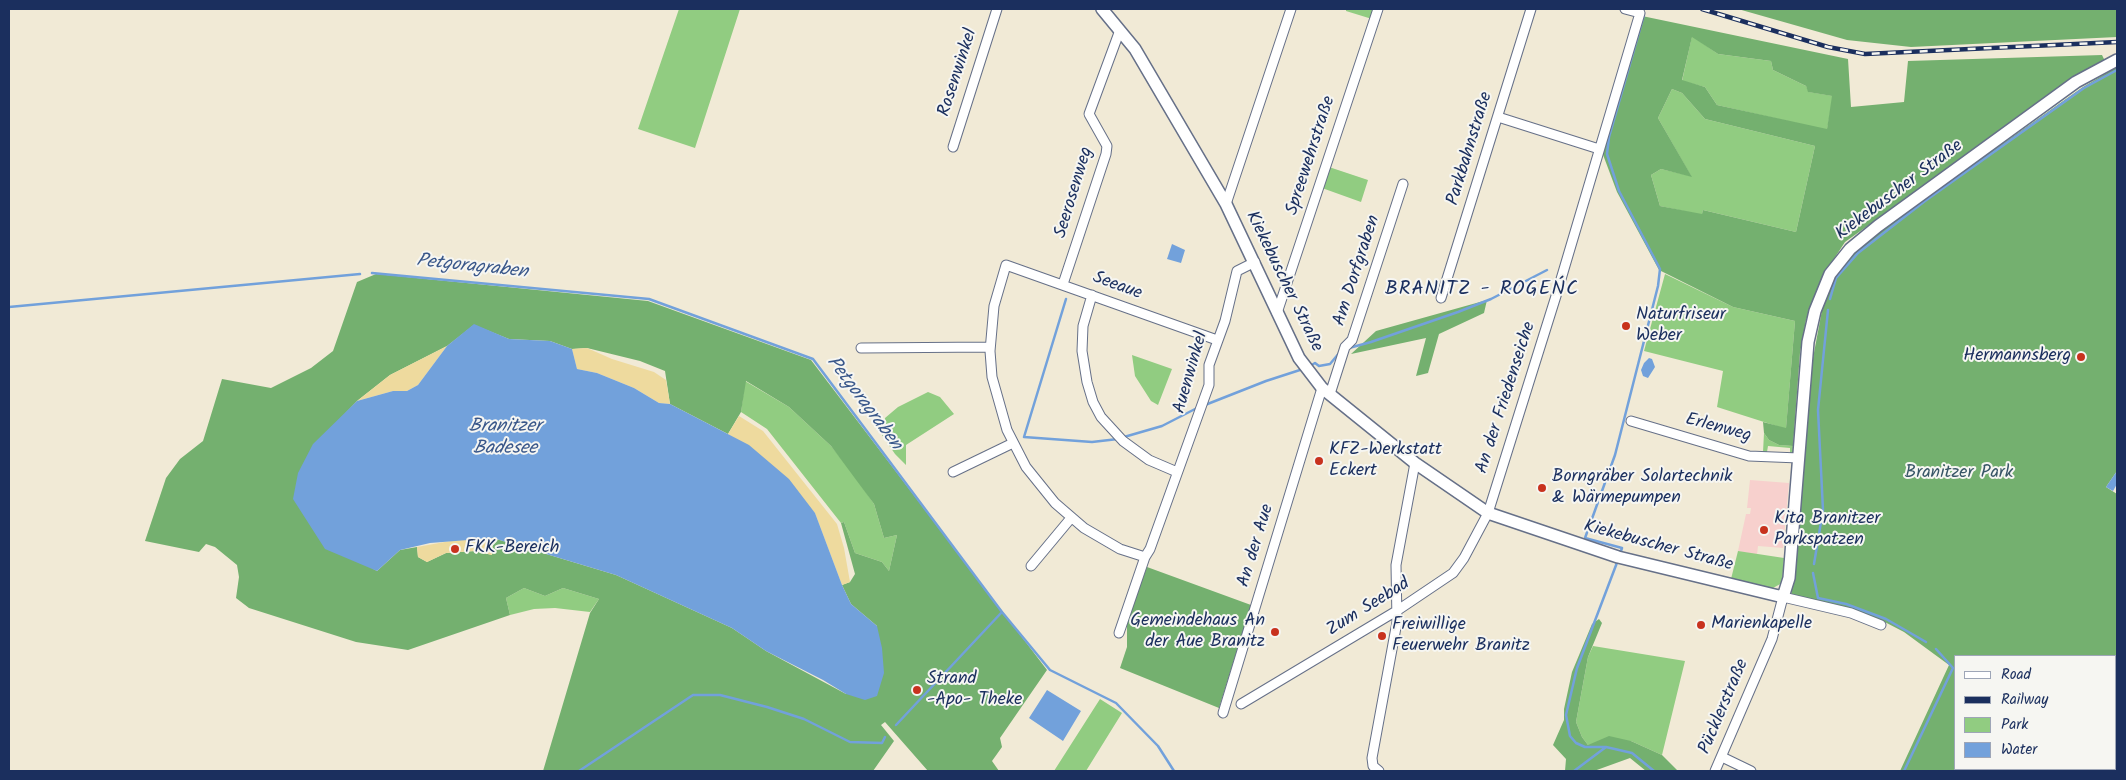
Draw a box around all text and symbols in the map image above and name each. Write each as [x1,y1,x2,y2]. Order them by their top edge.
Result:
street label: Rosenwinkel [935,26,983,120]
street label: Parkbahnstraße [1444,90,1498,208]
street label: Spreewehrstraße [1283,94,1341,218]
street label: Kiekebuscher Straße [1832,136,1968,246]
street label: Seerosenweg [1051,145,1099,241]
street label: Kiekebuscher Straße [1240,208,1326,356]
street label: Am Dorfgraben [1330,213,1386,329]
water label: Petgoragraben [415,251,529,285]
street label: Seeaue [1089,268,1145,306]
district label: BRANITZ - ROGEŃC [1383,279,1581,303]
place label: Naturfriseur Weber [1636,305,1726,348]
street label: An der Friedenseiche [1472,319,1542,477]
marker: Naturfriseur Weber [1620,320,1632,332]
street label: Auenwinkel [1170,330,1214,416]
place label: Hermannsberg [1963,346,2071,368]
marker: Hermannsberg [2075,351,2087,363]
water label: Petgoragraben [820,352,906,456]
street label: Erlenweg [1683,410,1753,448]
water label: Branitzer Badesee [469,417,541,461]
place label: KFZ-Werkstatt Eckert [1329,440,1442,482]
marker: KFZ-Werkstatt Eckert [1313,455,1325,467]
park label: Branitzer Park [1905,463,2013,485]
place label: Borngräber Solartechnik & Wärmepumpen [1552,467,1732,509]
marker: Borngräber Solartechnik & Wärmepumpen [1536,482,1548,494]
street label: An der Aue [1234,502,1280,590]
place label: Kita Branitzer Parkspatzen [1774,509,1880,552]
street label: Kiekebuscher Straße [1581,517,1735,577]
marker: Kita Branitzer Parkspatzen [1758,524,1770,536]
place label: FKK-Bereich [465,538,560,560]
marker: FKK-Bereich [449,543,461,555]
street label: Zum Seebad [1323,574,1415,642]
place label: Gemeindehaus An der Aue Branitz [1130,611,1265,654]
place label: Marienkapelle [1711,614,1812,636]
place label: Freiwillige Feuerwehr Branitz [1392,615,1530,658]
marker: Marienkapelle [1695,619,1707,631]
marker: Gemeindehaus An der Aue Branitz [1269,626,1281,638]
marker: Freiwillige Feuerwehr Branitz [1376,630,1388,642]
legend [1954,655,2116,770]
street label: Pücklerstraße [1695,656,1755,758]
text: Road [2001,663,2031,687]
place label: Strand -Apo- Theke [927,669,1022,712]
marker: Strand -Apo- Theke [911,684,923,696]
text: Railway [2001,688,2048,712]
text: Park [2001,713,2028,737]
text: Water [2001,738,2037,762]

